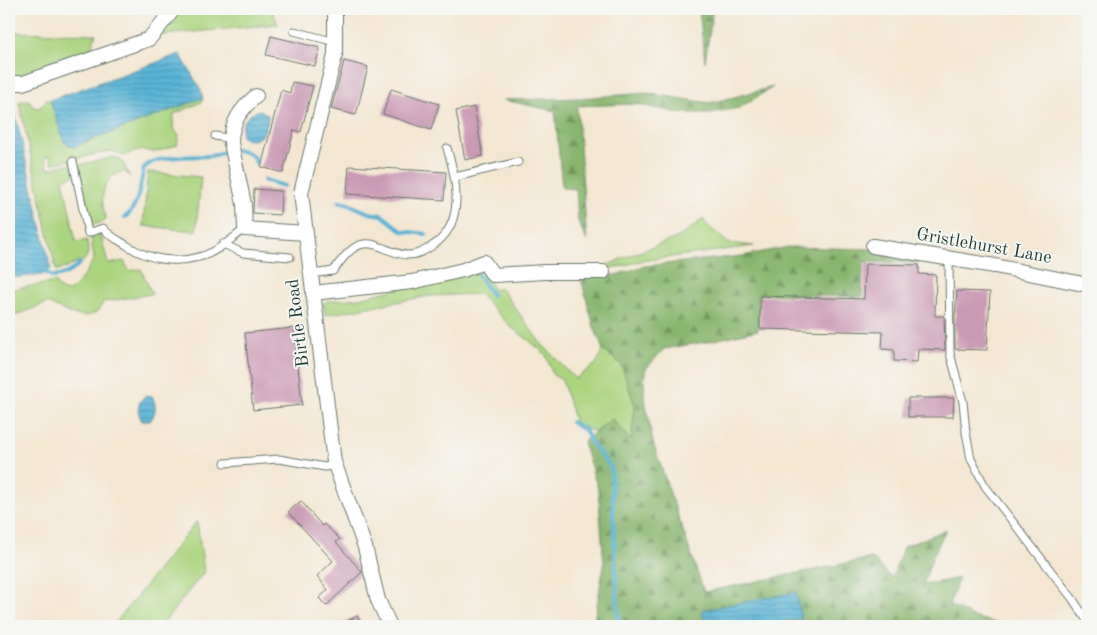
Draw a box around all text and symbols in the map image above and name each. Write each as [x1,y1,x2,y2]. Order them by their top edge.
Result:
street label: Gristlehurst Lane [915,225,1053,267]
street label: Birtle Road [284,278,312,368]

